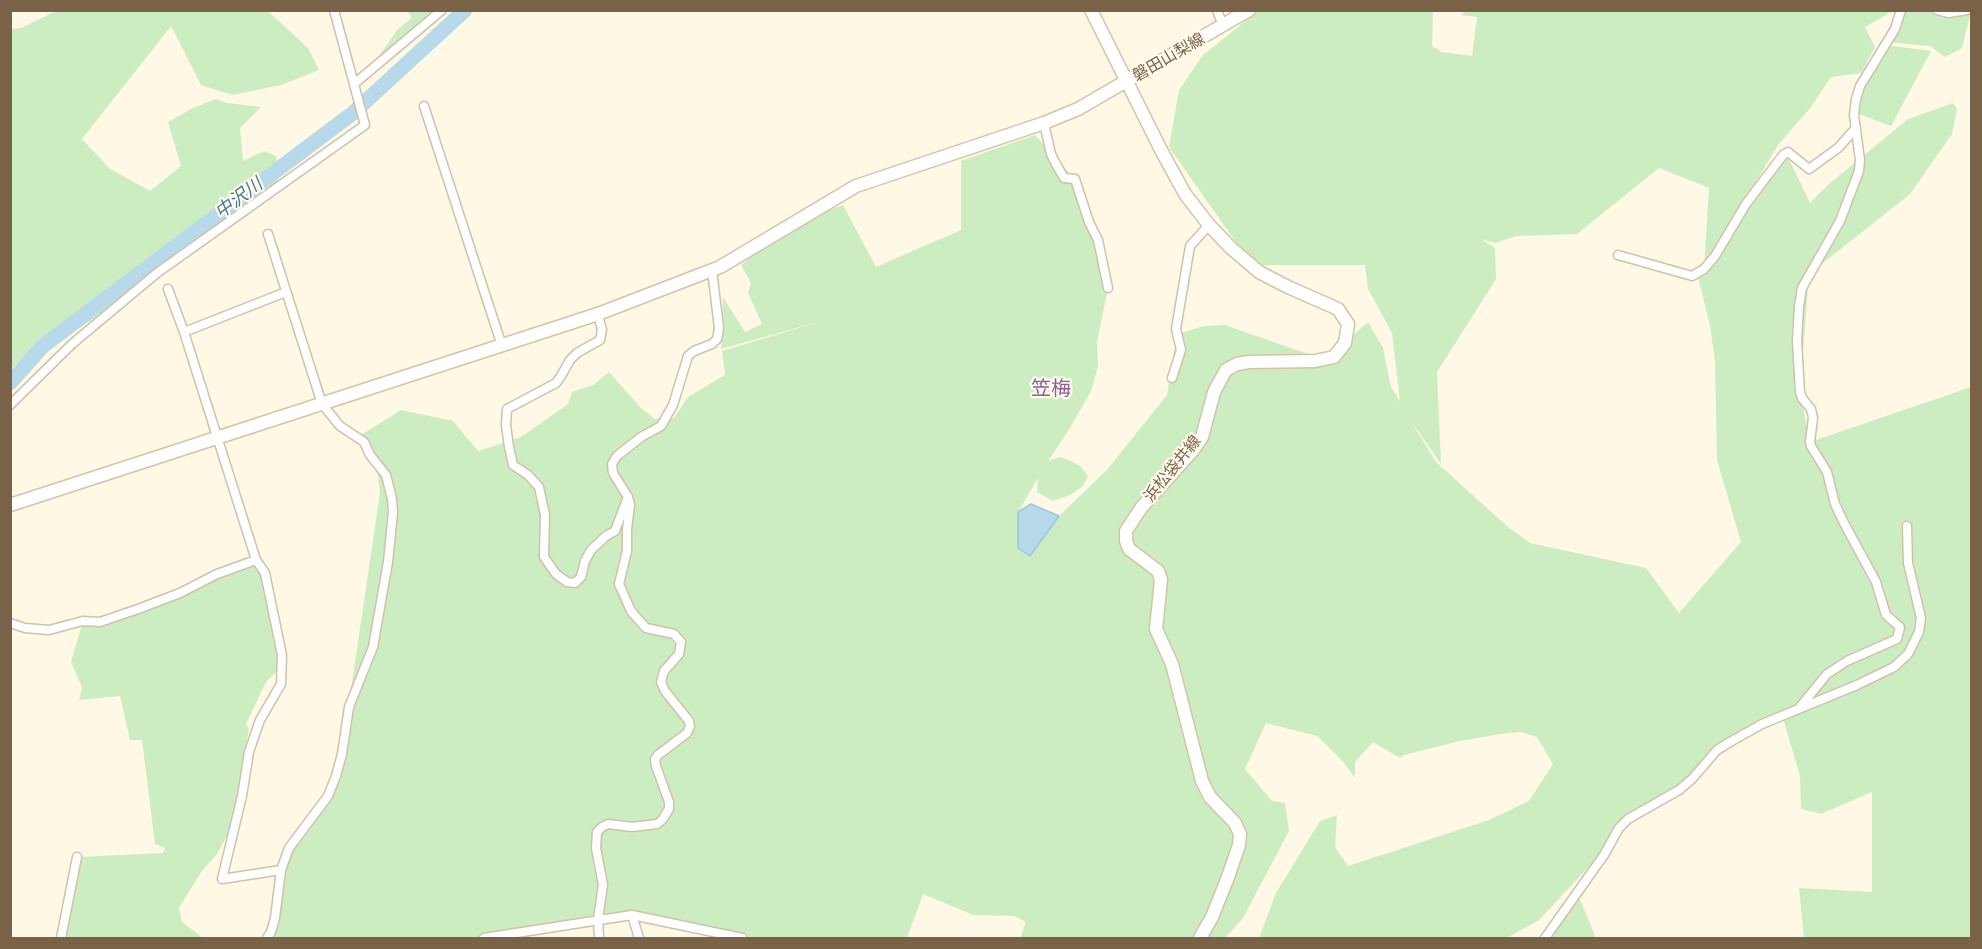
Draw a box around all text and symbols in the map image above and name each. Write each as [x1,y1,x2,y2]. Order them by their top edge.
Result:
street label: 磐田山梨線 [1130,30,1208,86]
water label: 中沢川 [211,174,267,224]
district label: 笠梅 [1031,377,1071,401]
street label: 浜松袋井線 [1140,432,1206,506]

